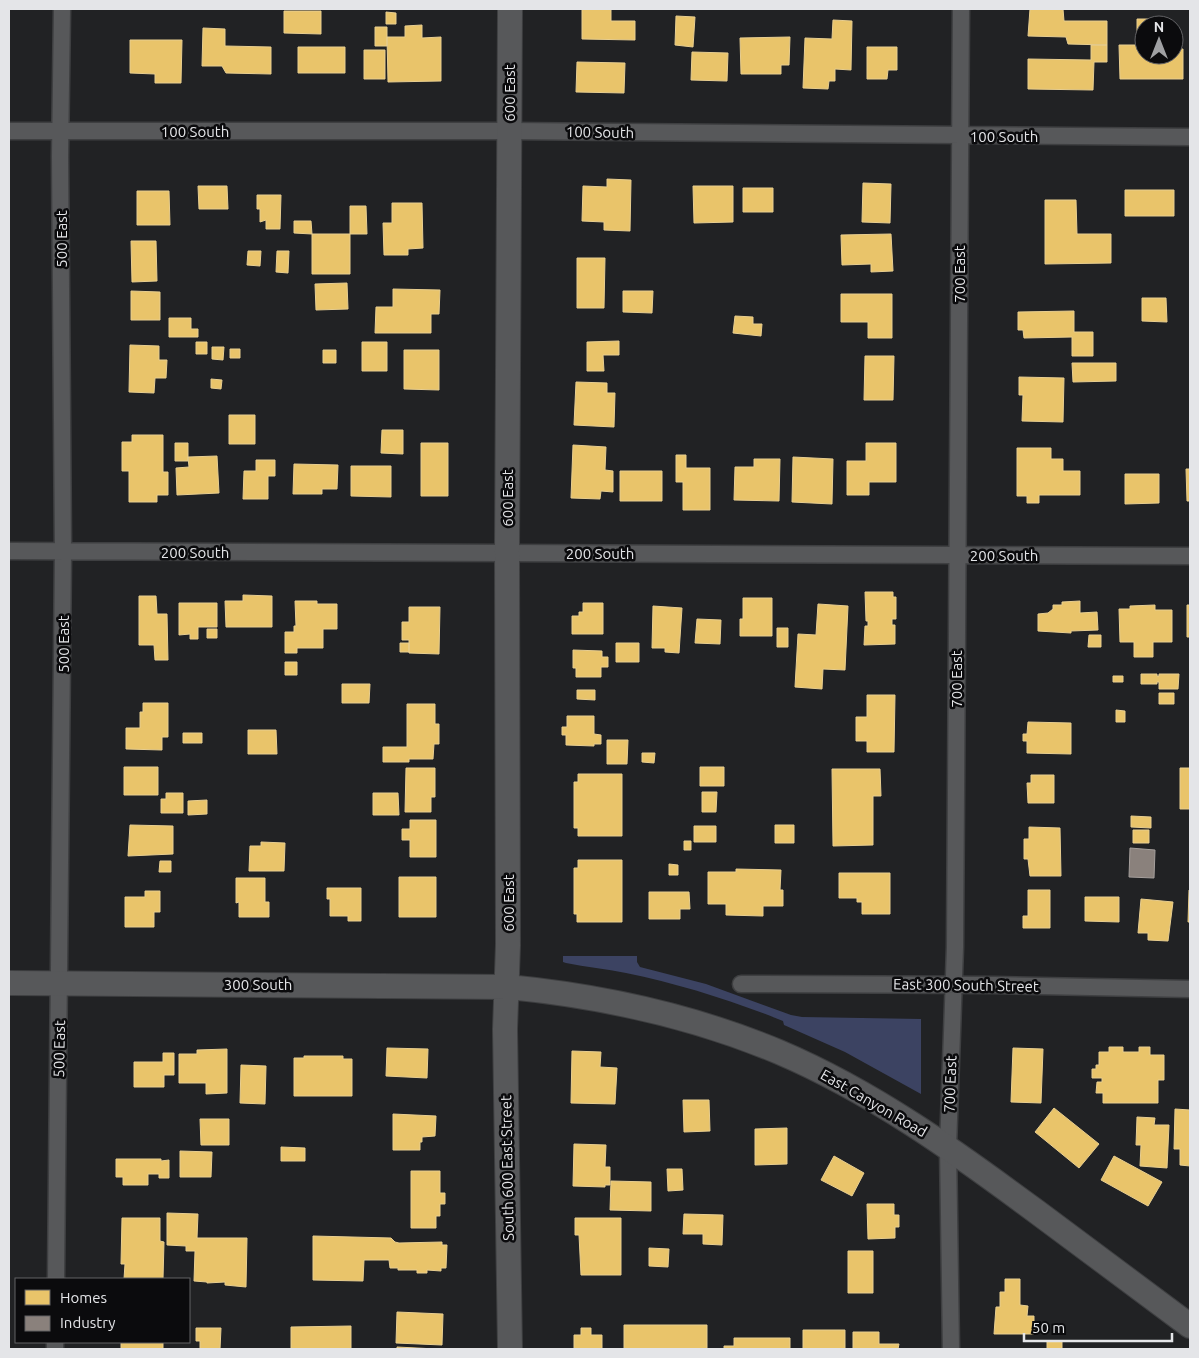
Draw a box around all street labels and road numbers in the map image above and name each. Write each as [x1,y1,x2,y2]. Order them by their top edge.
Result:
street label: 600 East [501,64,518,122]
street label: 100 South [161,123,229,140]
street label: 100 South [566,123,634,141]
street label: 100 South [970,128,1038,145]
street label: 500 East [53,210,70,268]
street label: 700 East [951,245,968,303]
street label: 600 East [499,469,516,527]
street label: 200 South [161,544,229,561]
street label: 200 South [566,545,634,562]
street label: 200 South [970,547,1038,564]
street label: 500 East [55,615,72,673]
street label: 700 East [948,650,965,708]
street label: 600 East [500,874,517,932]
street label: East 300 South Street [893,975,1039,995]
street label: 300 South [224,976,292,993]
street label: 500 East [50,1020,68,1078]
street label: 700 East [941,1055,959,1113]
street label: East Canyon Road [818,1066,930,1140]
street label: South 600 East Street [497,1095,517,1241]

